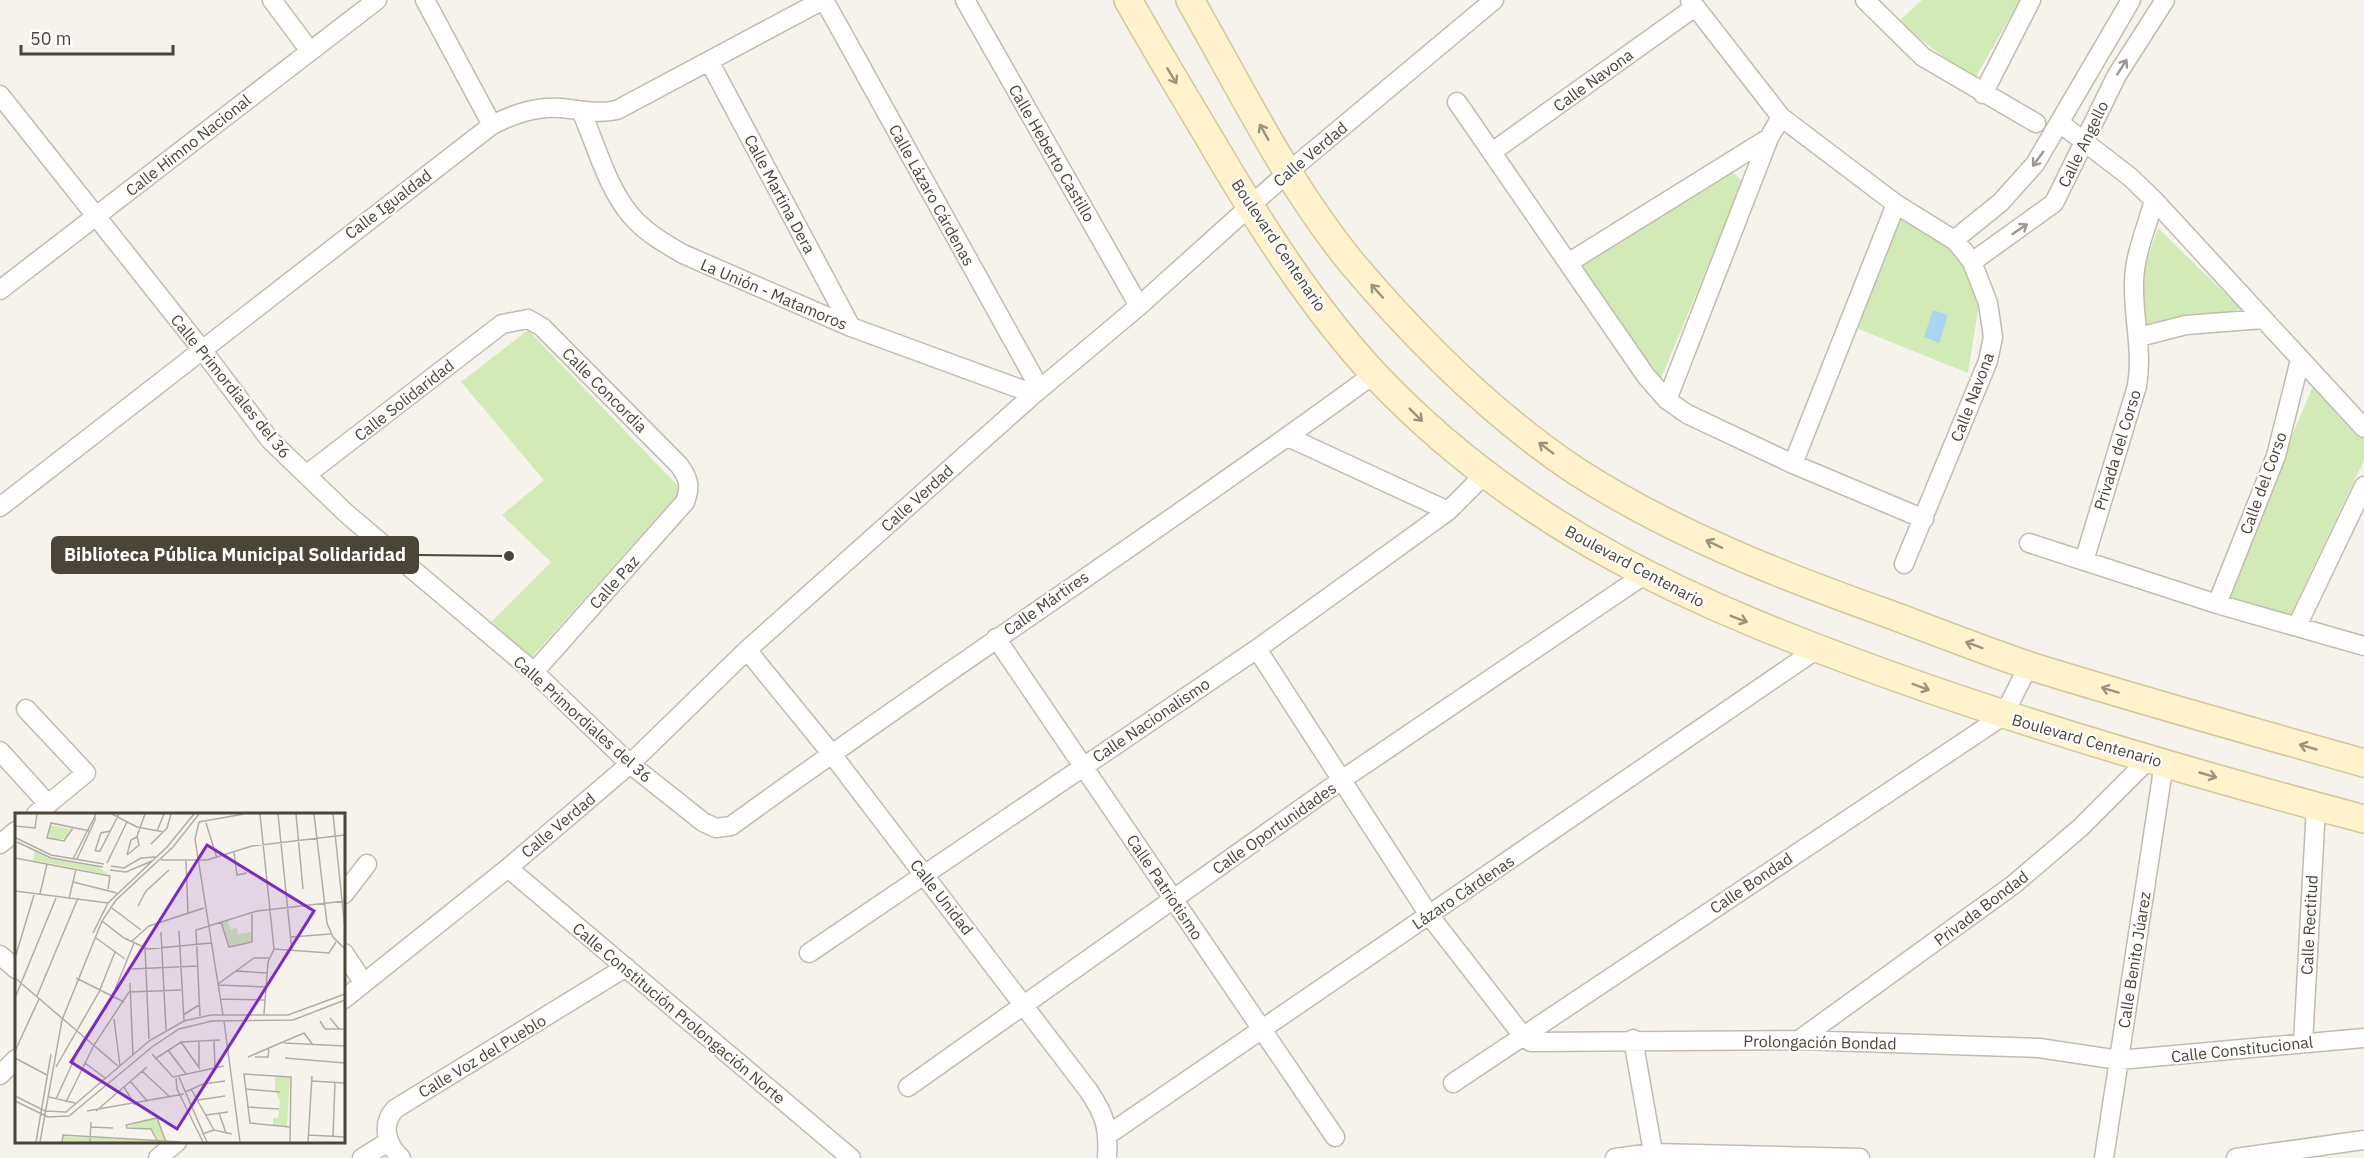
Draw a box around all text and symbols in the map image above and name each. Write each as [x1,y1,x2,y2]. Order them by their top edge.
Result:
scale bar [21,18,172,56]
text: 50 m [30,27,72,50]
street label: Calle Navona [1549,44,1637,116]
one-way arrow [2117,59,2129,76]
one-way arrow [1167,67,1179,84]
street label: Calle Heberto Castillo [1004,81,1100,225]
street label: Calle Himno Nacional [121,90,255,200]
street label: Calle Angello [2053,97,2113,191]
street label: Calle Verdad [1269,117,1351,191]
street label: Calle Lázaro Cárdenas [885,121,979,269]
one-way arrow [1258,124,1269,142]
street label: Calle Martina Dera [740,131,820,257]
one-way arrow [2032,150,2044,167]
street label: Calle Igualdad [341,165,435,243]
street label: Boulevard Centenario [1227,175,1331,315]
one-way arrow [2012,223,2028,235]
street label: La Unión - Matamoros [698,254,850,334]
one-way arrow [1370,284,1384,299]
street label: Calle Primordiales del 36 [167,310,295,462]
street label: Calle Concordia [558,343,652,437]
street label: Calle Navona [1946,349,1998,444]
street label: Calle Solidaridad [350,355,458,445]
street label: Privada del Corso [2089,387,2145,513]
one-way arrow [1408,407,1423,422]
street label: Calle del Corso [2235,429,2291,537]
one-way arrow [1538,441,1554,454]
street label: Calle Verdad [877,460,957,536]
street label: Boulevard Centenario [1562,521,1708,611]
callout: Biblioteca Pública Municipal Solidaridad [52,537,418,573]
one-way arrow [1706,538,1724,550]
text: Biblioteca Pública Municipal Solidaridad [64,543,406,566]
street label: Calle Paz [585,551,643,613]
street label: Calle Mártires [1000,566,1092,640]
one-way arrow [1729,614,1747,625]
one-way arrow [1966,639,1984,650]
street label: Calle Primordiales del 36 [510,651,656,787]
street label: Calle Nacionalismo [1089,673,1214,767]
one-way arrow [1911,682,1930,693]
one-way arrow [2101,684,2120,695]
street label: Boulevard Centenario [2010,709,2164,771]
one-way arrow [2299,741,2318,752]
one-way arrow [2198,770,2217,782]
street label: Calle Oportunidades [1208,778,1340,878]
street label: Calle Verdad [517,788,599,862]
inset map [15,813,345,1143]
street label: Calle Patriotismo [1122,831,1208,943]
street label: Calle Bondad [1706,848,1796,918]
street label: Lázaro Cárdenas [1408,850,1518,934]
street label: Calle Unidad [906,855,978,939]
street label: Privada Bondad [1930,866,2032,950]
street label: Calle Rectitud [2296,874,2322,976]
street label: Calle Benito Júarez [2113,890,2155,1030]
street label: Calle Constitución Prolongación Norte [569,918,790,1108]
street label: Calle Voz del Pueblo [415,1010,549,1102]
street label: Prolongación Bondad [1743,1031,1897,1053]
street label: Calle Constitucional [2170,1032,2314,1066]

